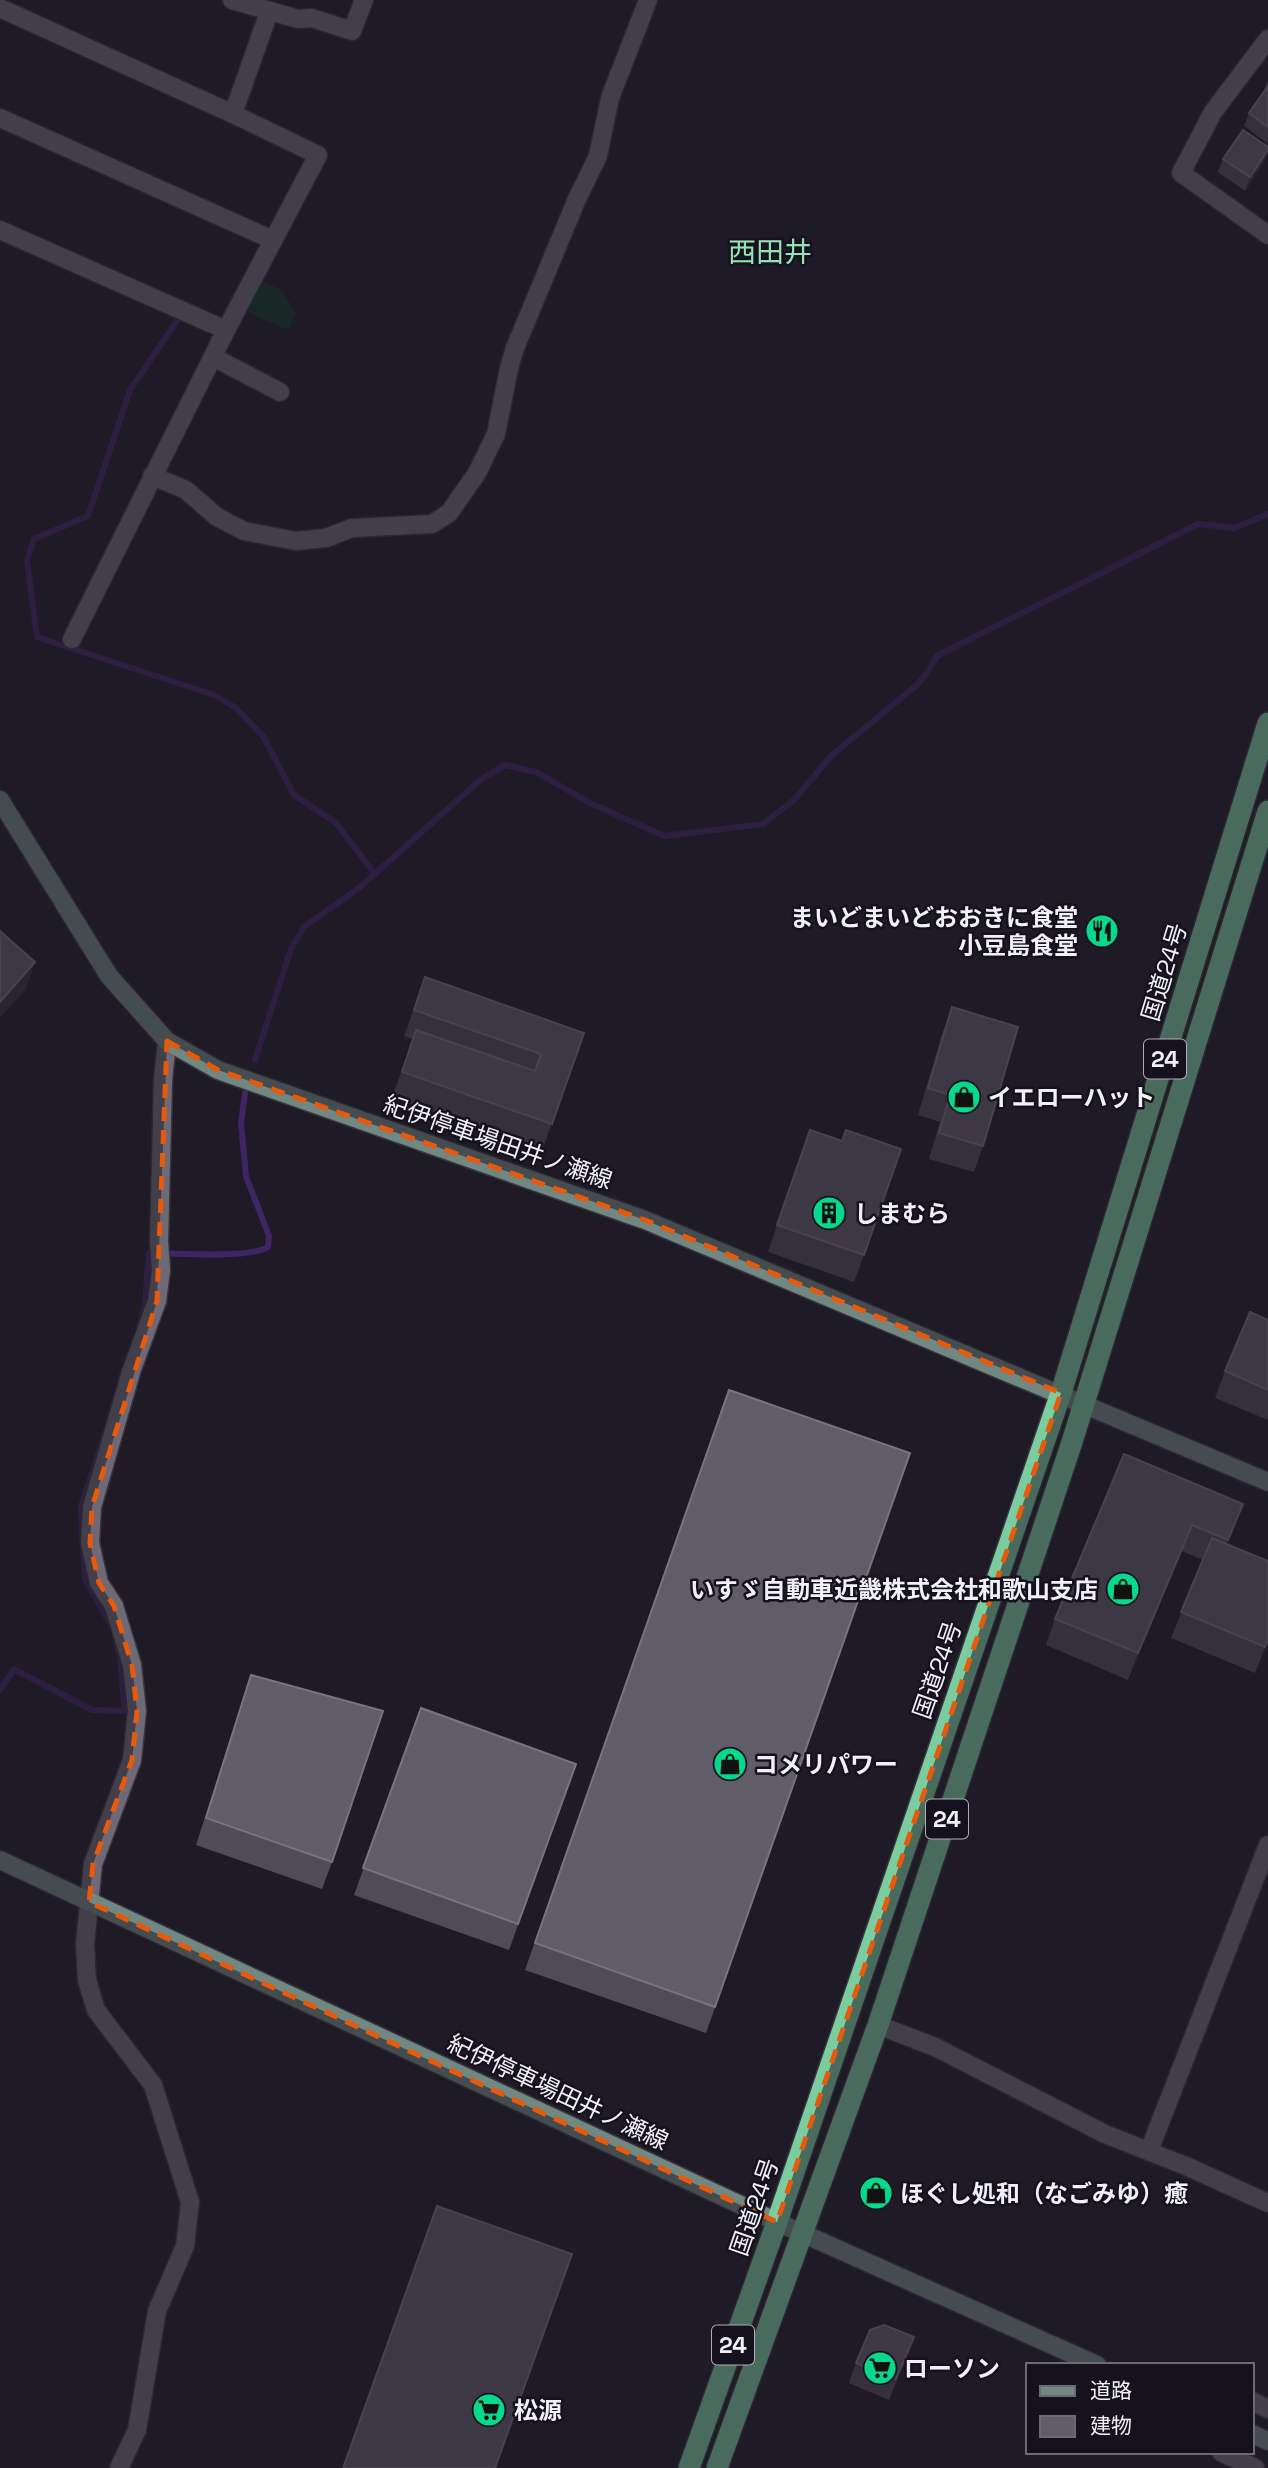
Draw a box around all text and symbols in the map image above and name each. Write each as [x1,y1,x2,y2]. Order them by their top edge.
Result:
district label: 西田井 [728,234,812,270]
place label: まいどまいどおおきに食堂 小豆島食堂 [790,902,1078,961]
restaurant icon: まいどまいどおおきに食堂 小豆島食堂 [1083,912,1121,950]
street label: 国道24号 [1134,919,1194,1025]
road number: 24 [1144,1040,1186,1078]
shop icon: イエローハット [945,1078,983,1116]
place label: イエローハット [988,1082,1155,1113]
street label: 紀伊停車場田井ノ瀬線 [379,1088,617,1196]
building icon: しまむら [810,1194,848,1232]
place label: しまむら [854,1198,950,1229]
shop icon: いすゞ自動車近畿株式会社和歌山支店 [1104,1570,1142,1608]
place label: いすゞ自動車近畿株式会社和歌山支店 [690,1574,1098,1605]
street label: 国道24号 [906,1617,968,1723]
shop icon: コメリパワー [711,1745,749,1783]
place label: コメリパワー [754,1749,898,1780]
road number: 24 [926,1800,968,1838]
street label: 紀伊停車場田井ノ瀬線 [443,2027,673,2157]
street label: 国道24号 [723,2154,785,2260]
shop icon: ほぐし処和（なごみゆ）癒 [857,2174,895,2212]
place label: ほぐし処和（なごみゆ）癒 [900,2178,1188,2209]
road number: 24 [712,2326,754,2364]
supermarket icon: ローソン [861,2349,899,2387]
place label: ローソン [904,2353,1000,2384]
legend [1026,2363,1254,2454]
text: 道路 [1090,2377,1132,2404]
supermarket icon: 松源 [470,2391,508,2429]
place label: 松源 [514,2395,562,2426]
text: 建物 [1090,2412,1132,2439]

